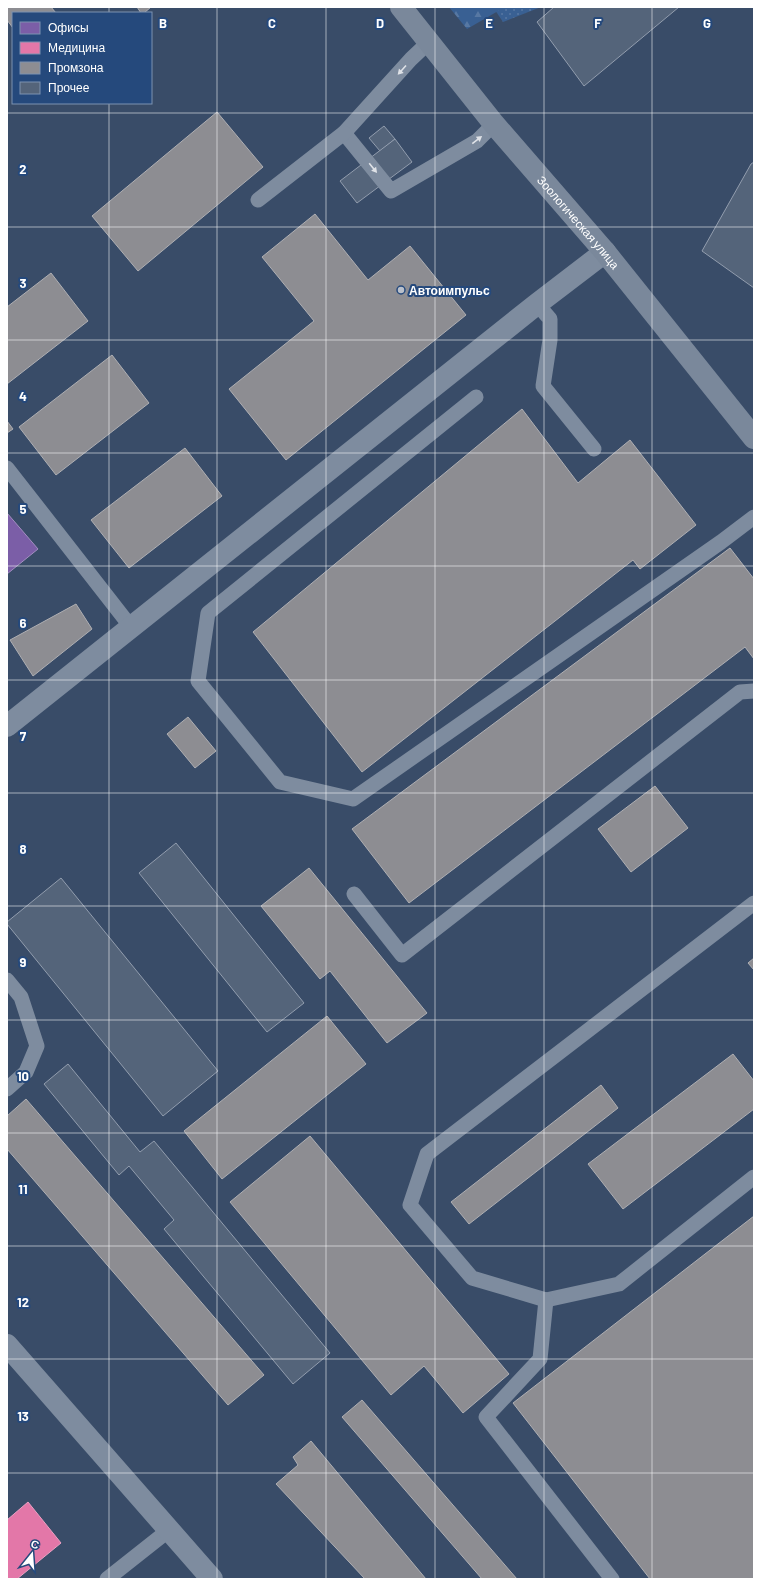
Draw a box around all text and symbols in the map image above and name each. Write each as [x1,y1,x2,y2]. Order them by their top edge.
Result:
legend [12,12,152,104]
text: B [159,15,167,31]
text: C [268,15,276,31]
text: D [376,15,384,31]
text: E [485,15,493,31]
text: F [594,15,602,31]
text: G [703,15,711,31]
text: Офисы [48,20,89,35]
text: Медицина [48,40,105,55]
text: Промзона [48,60,104,75]
one-way arrow [397,65,406,75]
text: Прочее [48,80,90,95]
one-way arrow [472,136,483,144]
text: 2 [19,161,27,177]
one-way arrow [368,163,377,173]
street label: Зоологическая улица [535,173,623,272]
text: 3 [19,275,27,291]
place label: Автоимпульс [409,283,490,298]
marker: Автоимпульс [396,285,406,295]
text: 4 [19,388,27,404]
text: 5 [19,501,27,517]
text: 6 [20,615,27,631]
text: 7 [20,728,27,744]
text: 8 [19,841,27,857]
text: 9 [20,954,27,970]
text: 10 [17,1068,29,1084]
text: 11 [18,1181,28,1197]
text: 12 [17,1294,29,1310]
text: 13 [17,1408,29,1424]
north arrow [12,1534,52,1574]
text: С [29,1537,41,1551]

